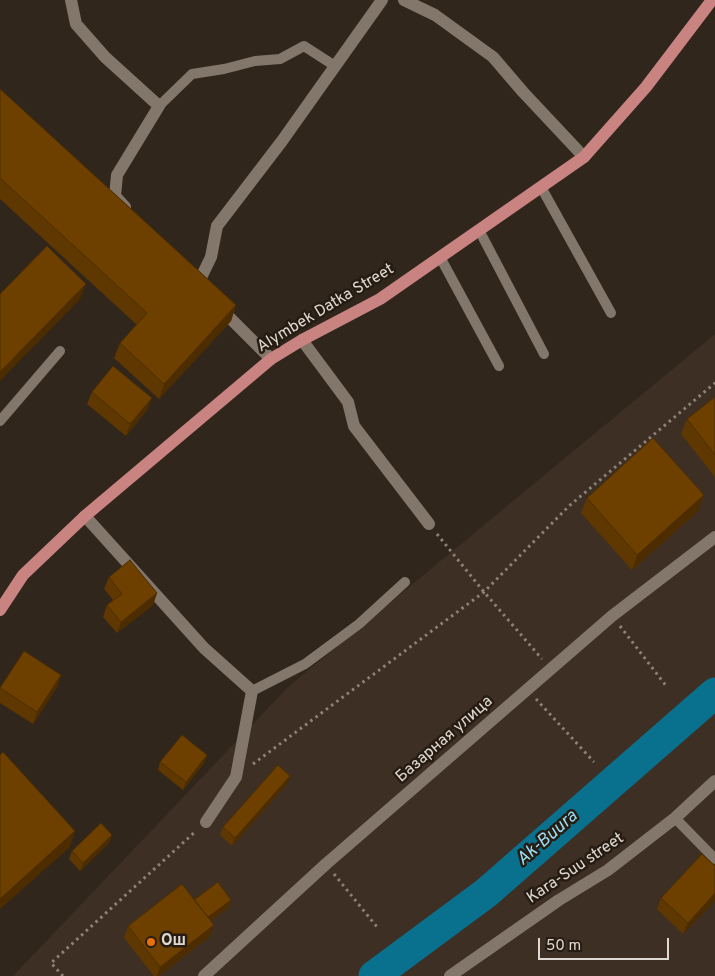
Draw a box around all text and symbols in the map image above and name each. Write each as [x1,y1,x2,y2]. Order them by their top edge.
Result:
street label: Alymbek Datka Street [254,261,398,357]
street label: Базарная улица [393,693,497,787]
water label: Ak-Buura [513,807,583,871]
street label: Kara-Suu street [524,830,628,908]
scale bar [540,928,671,960]
place label: Ош [161,932,186,952]
marker: Ош [145,936,157,948]
text: 50 m [546,937,581,956]

